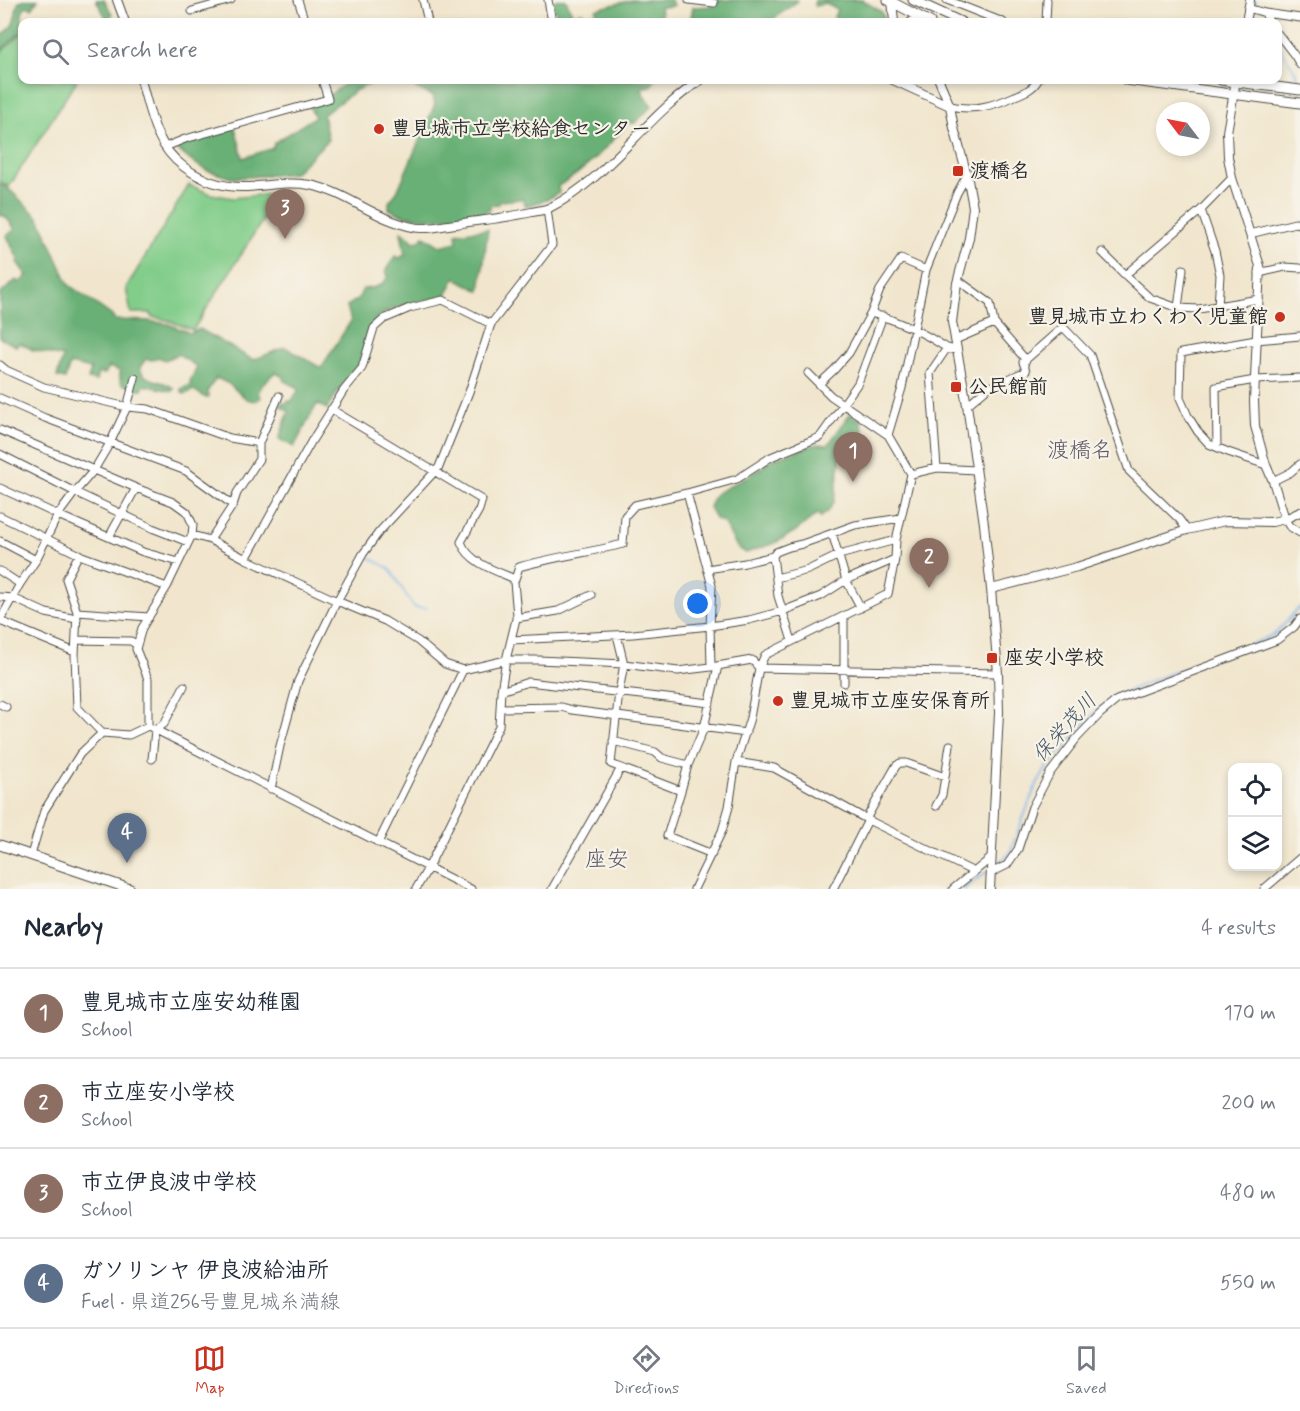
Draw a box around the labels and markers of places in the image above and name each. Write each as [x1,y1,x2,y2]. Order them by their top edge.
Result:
place label: 豊見城市立学校給食センター [391,116,651,143]
marker: 豊見城市立学校給食センター [372,122,386,136]
place label: 渡橋名 [970,158,1030,185]
marker: 渡橋名 [951,164,965,178]
pin: 3 [266,190,304,239]
place label: 豊見城市立わくわく児童館 [1028,304,1268,331]
marker: 豊見城市立わくわく児童館 [1273,310,1287,324]
place label: 公民館前 [968,374,1048,401]
marker: 公民館前 [949,380,963,394]
pin: 1 [834,432,872,482]
pin: 2 [910,538,948,588]
place label: 座安小学校 [1004,645,1104,672]
marker: 座安小学校 [985,651,999,665]
place label: 豊見城市立座安保育所 [790,688,990,715]
marker: 豊見城市立座安保育所 [771,694,785,708]
pin: 4 [108,814,146,863]

